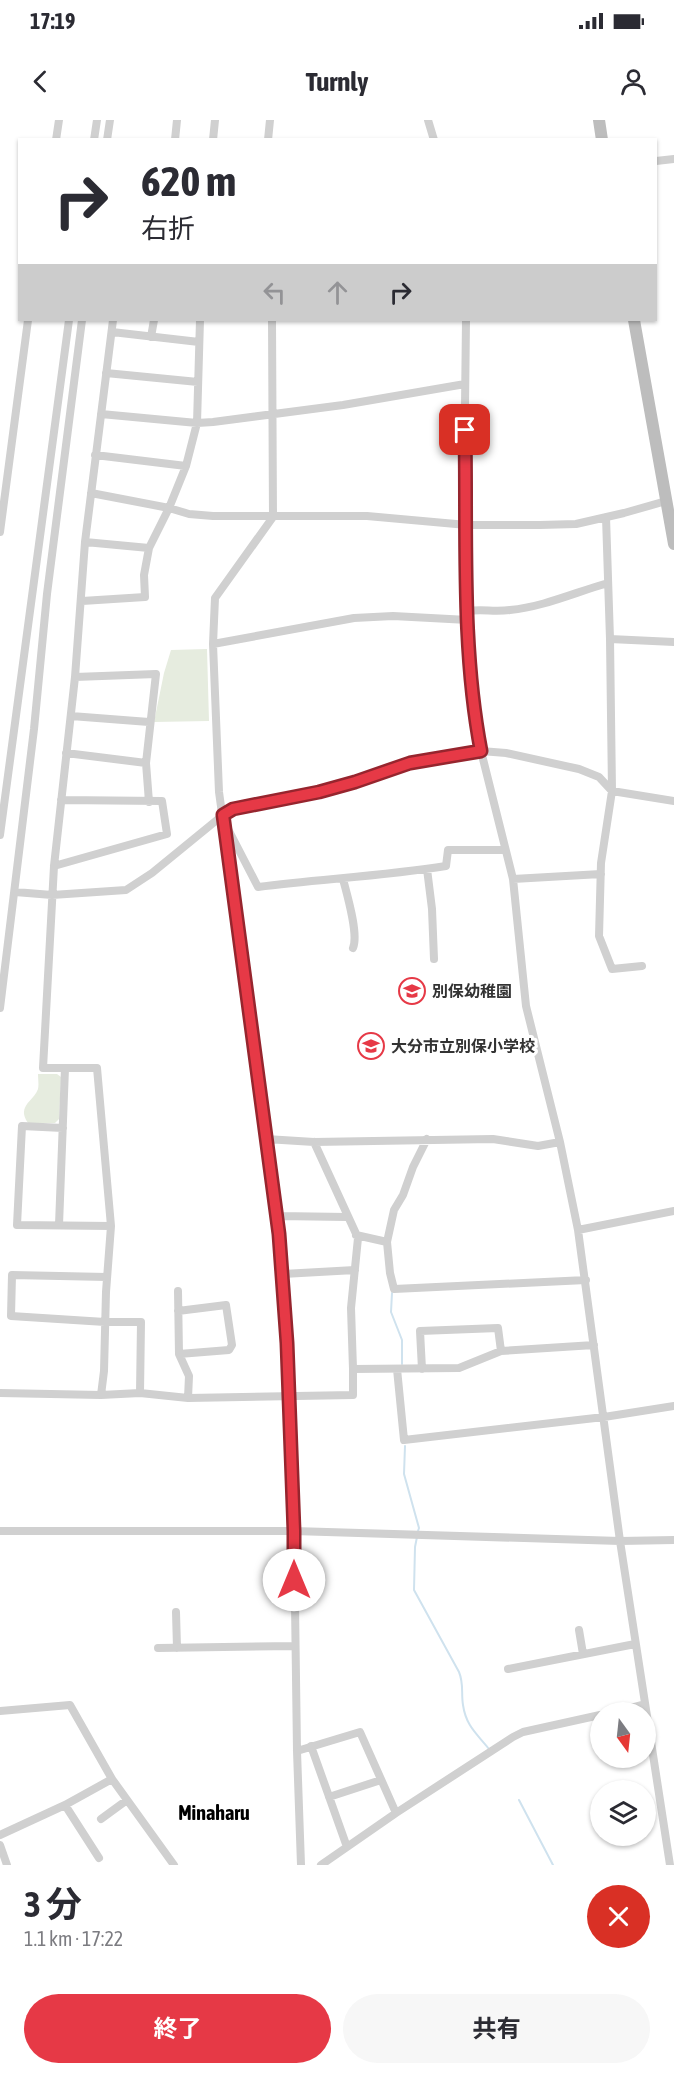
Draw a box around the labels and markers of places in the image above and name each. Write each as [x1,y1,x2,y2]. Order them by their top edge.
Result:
pin [439,404,490,455]
school or university icon: 別保幼稚園 [397,976,427,1006]
place label: 別保幼稚園 [432,982,512,1000]
school or university icon: 大分市立別保小学校 [356,1031,386,1061]
place label: 大分市立別保小学校 [391,1037,535,1055]

